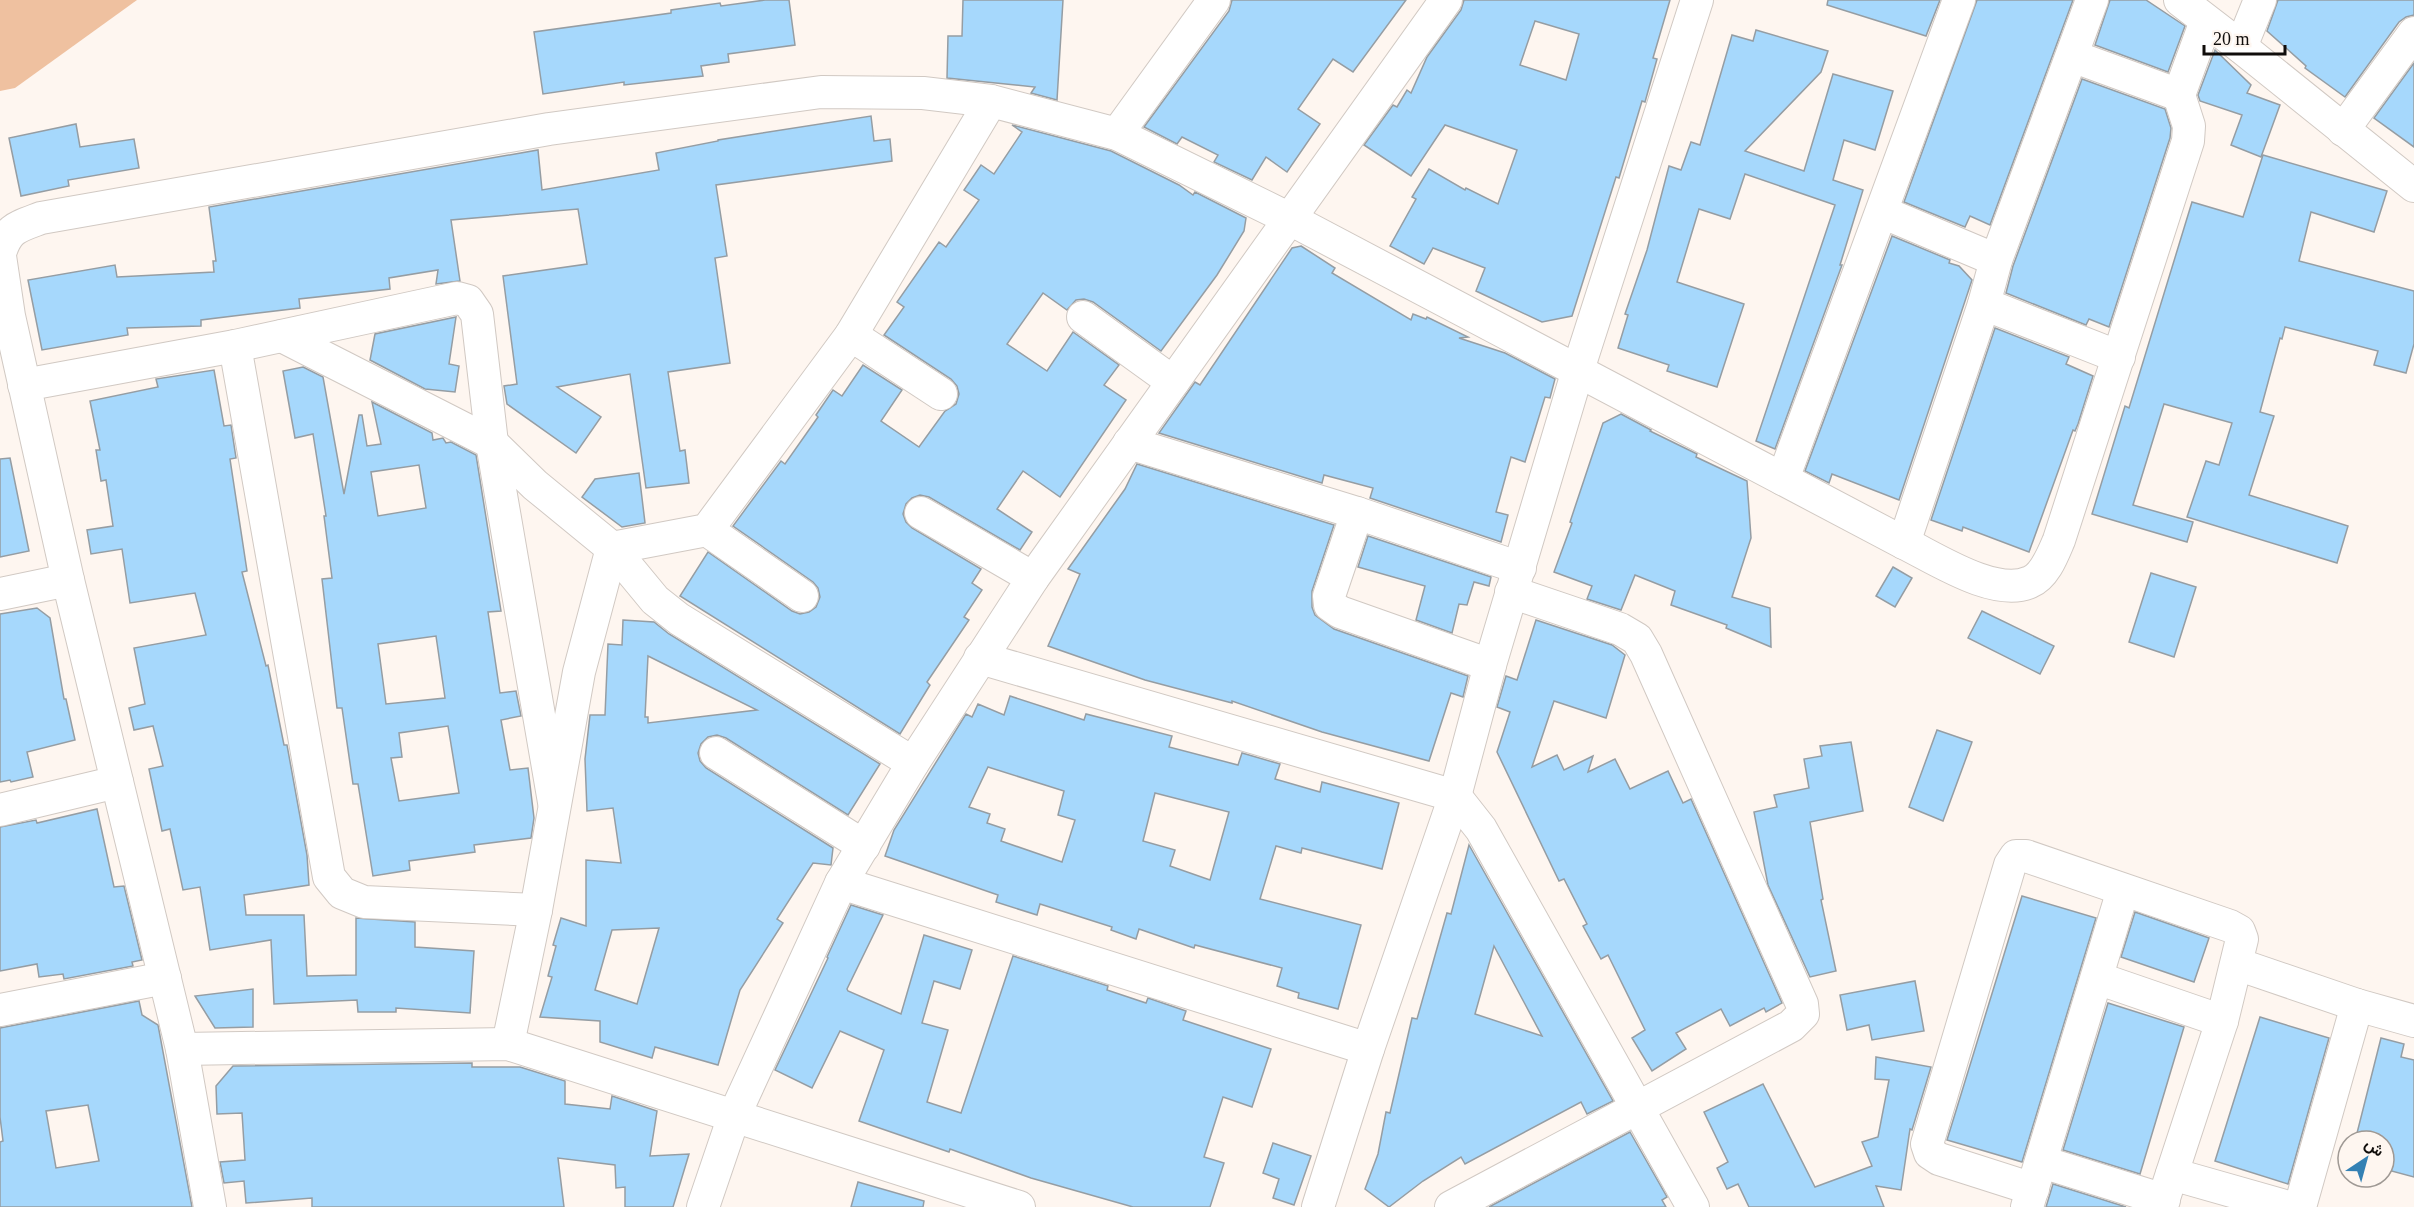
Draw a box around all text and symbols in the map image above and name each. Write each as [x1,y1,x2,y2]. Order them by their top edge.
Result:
scale bar [2204,18,2285,56]
text: 20 m [2213,29,2250,49]
north arrow [2336,1129,2396,1189]
text: ش [2361,1135,2387,1161]

